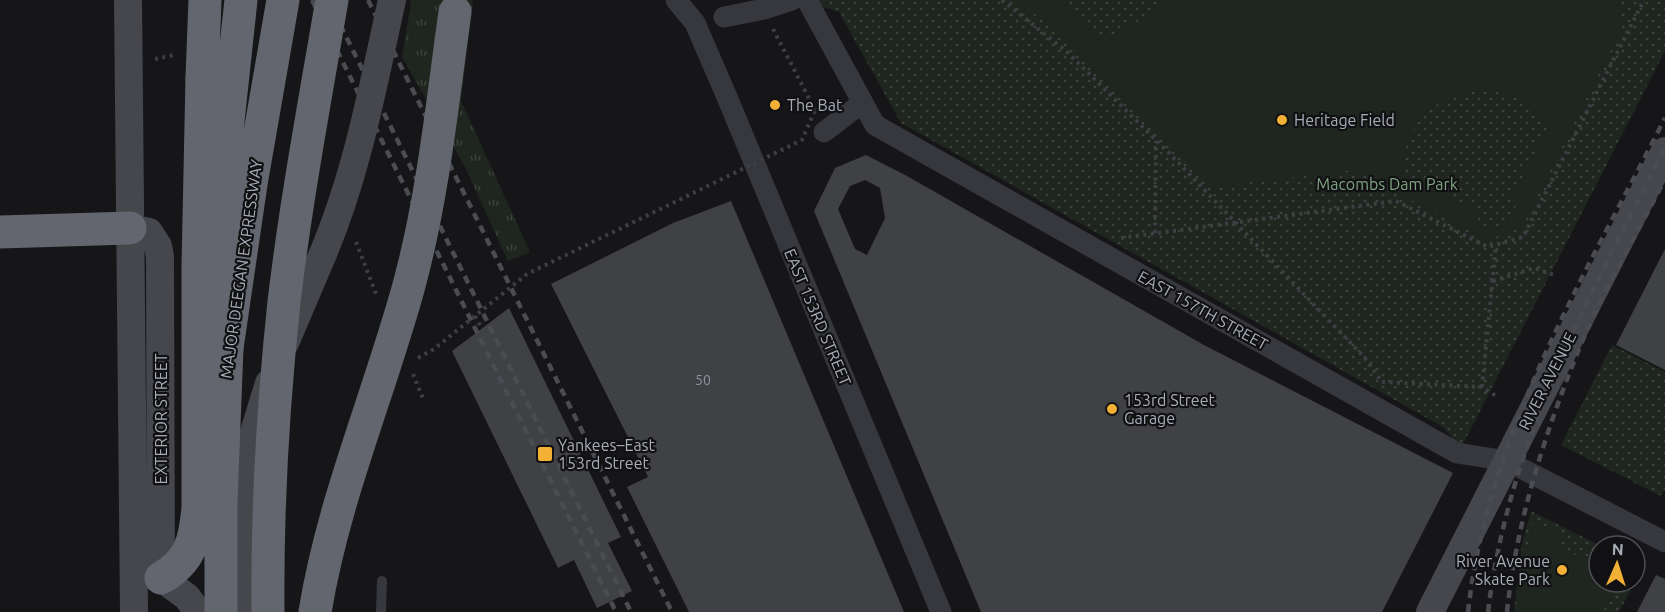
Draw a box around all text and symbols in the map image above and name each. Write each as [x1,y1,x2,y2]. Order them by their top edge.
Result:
place label: The Bat [787,96,843,114]
marker: The Bat [768,98,782,112]
place label: Heritage Field [1294,111,1395,129]
marker: Heritage Field [1275,113,1289,127]
street label: MAJOR DEEGAN EXPRESSWAY [217,158,265,380]
park label: Macombs Dam Park [1316,175,1458,193]
street label: EAST 153RD STREET [781,246,855,388]
street label: EAST 157TH STREET [1135,267,1271,353]
street label: RIVER AVENUE [1515,329,1579,433]
street label: EXTERIOR STREET [152,353,170,485]
house number: 50 [695,372,711,388]
place label: 153rd Street Garage [1124,391,1216,427]
marker: 153rd Street Garage [1105,402,1119,416]
place label: Yankees–East 153rd Street [558,436,656,472]
marker: Yankees–East 153rd Street [536,445,554,463]
north arrow [1587,534,1647,594]
text: N [1611,540,1624,558]
place label: River Avenue Skate Park [1456,552,1550,588]
marker: River Avenue Skate Park [1555,563,1569,577]

